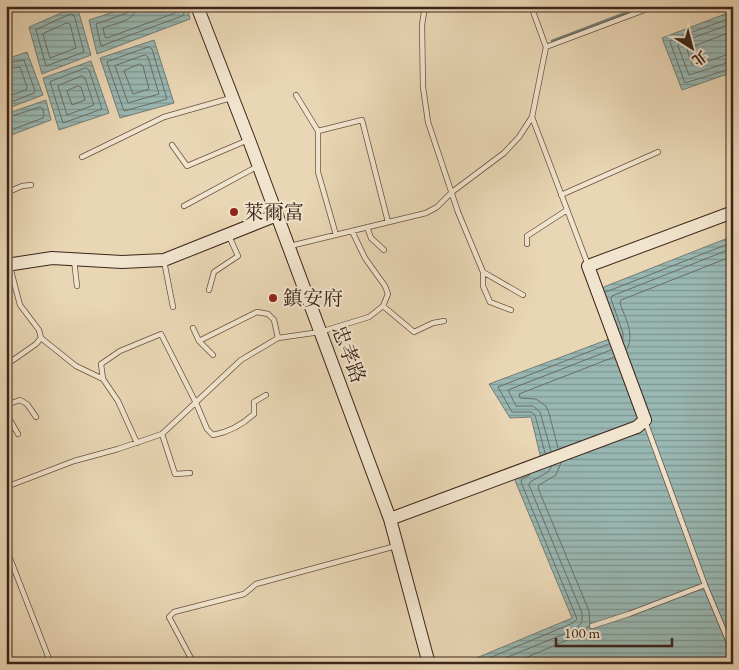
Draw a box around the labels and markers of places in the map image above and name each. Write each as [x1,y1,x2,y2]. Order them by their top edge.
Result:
place label: 萊爾富 [244,199,304,225]
marker: 萊爾富 [228,206,240,218]
place label: 鎮安府 [283,285,343,311]
marker: 鎮安府 [267,292,279,304]

